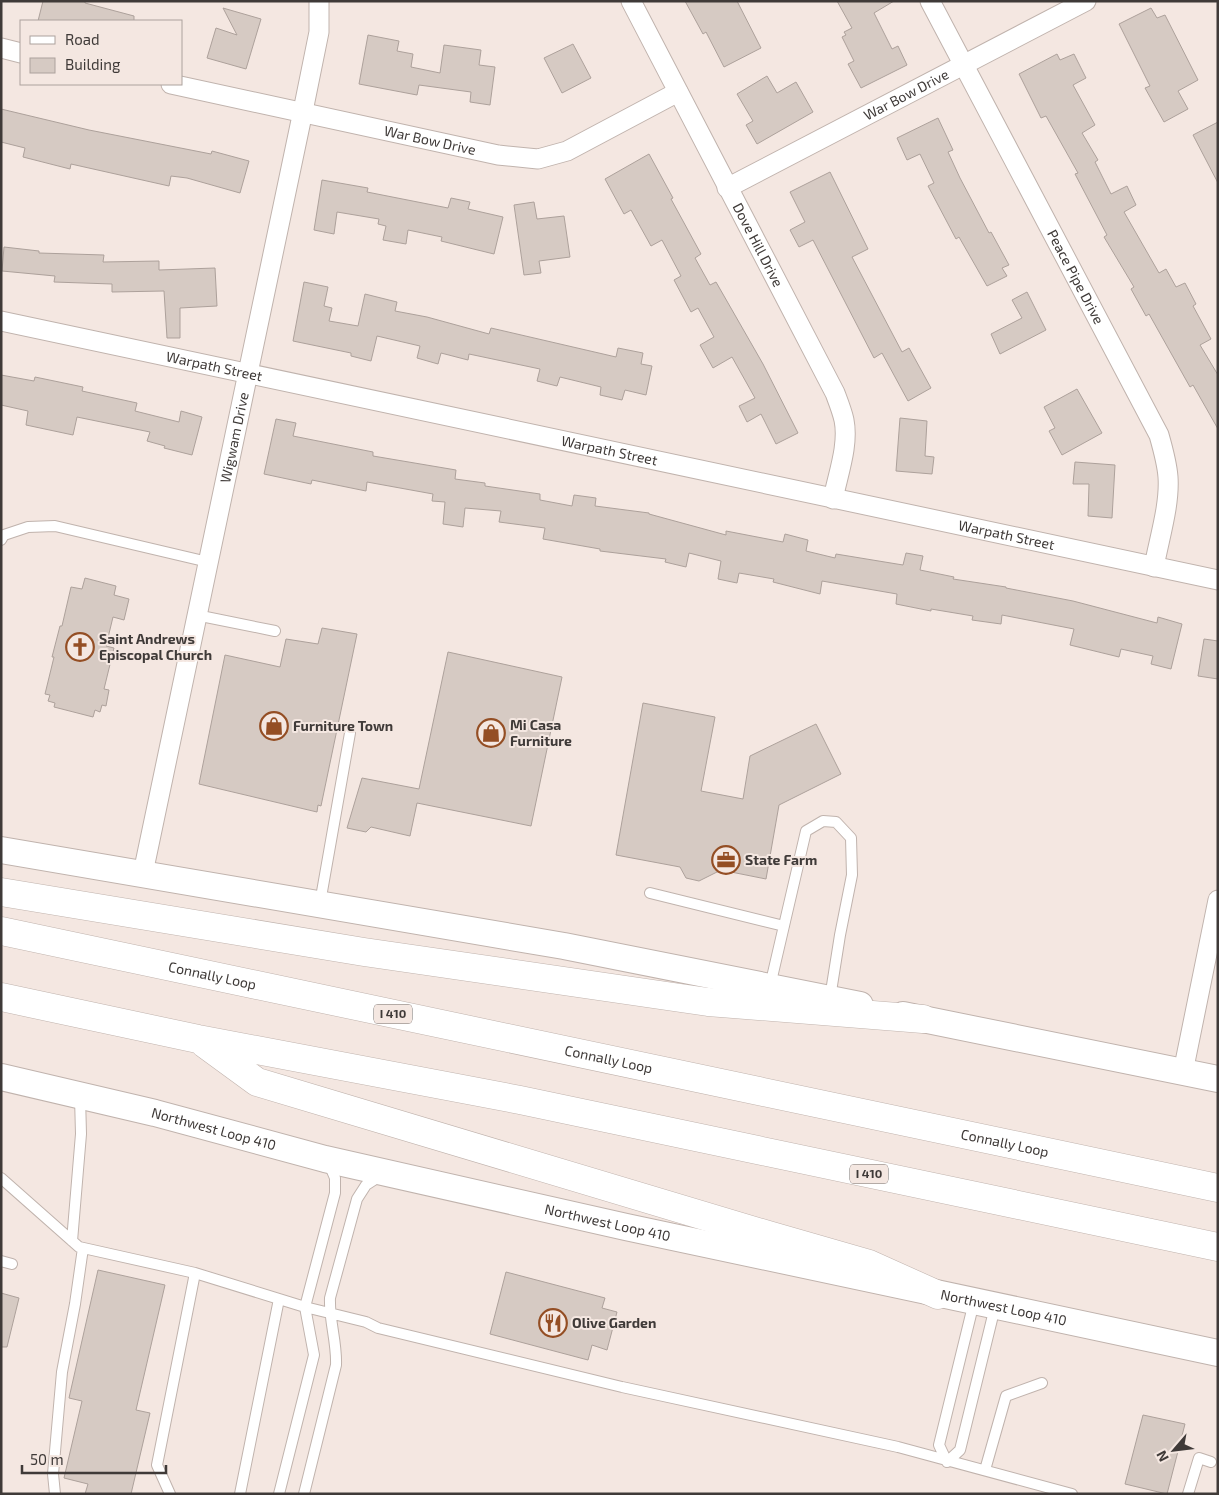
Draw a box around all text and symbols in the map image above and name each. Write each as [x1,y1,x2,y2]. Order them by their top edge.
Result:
legend [20,20,182,85]
text: Road [65,30,100,48]
text: Building [65,55,121,73]
street label: War Bow Drive [861,65,951,123]
street label: War Bow Drive [383,122,478,158]
street label: Dove Hill Drive [730,200,787,290]
street label: Peace Pipe Drive [1044,226,1108,327]
street label: Warpath Street [165,347,264,384]
street label: Wigwam Drive [216,390,252,484]
street label: Warpath Street [560,431,659,468]
street label: Warpath Street [957,516,1056,553]
place label: Saint Andrews Episcopal Church [99,630,212,663]
church icon: Saint Andrews Episcopal Church [65,632,95,662]
shop icon: Furniture Town [259,711,289,741]
place label: Mi Casa Furniture [510,716,572,749]
place label: Furniture Town [293,717,393,734]
shop icon: Mi Casa Furniture [476,718,506,748]
office icon: State Farm [711,845,741,875]
place label: State Farm [745,851,817,868]
street label: Connally Loop [167,958,258,993]
road number: I 410 [374,1004,412,1024]
street label: Connally Loop [563,1041,654,1076]
street label: Northwest Loop 410 [150,1103,278,1153]
street label: Connally Loop [959,1125,1050,1160]
road number: I 410 [850,1164,888,1184]
street label: Northwest Loop 410 [543,1200,672,1244]
street label: Northwest Loop 410 [939,1285,1068,1329]
restaurant icon: Olive Garden [538,1308,568,1338]
place label: Olive Garden [572,1314,656,1331]
north arrow [1149,1425,1199,1475]
scale bar [22,1442,166,1474]
text: N [1152,1448,1172,1465]
text: 50 m [30,1450,64,1468]

